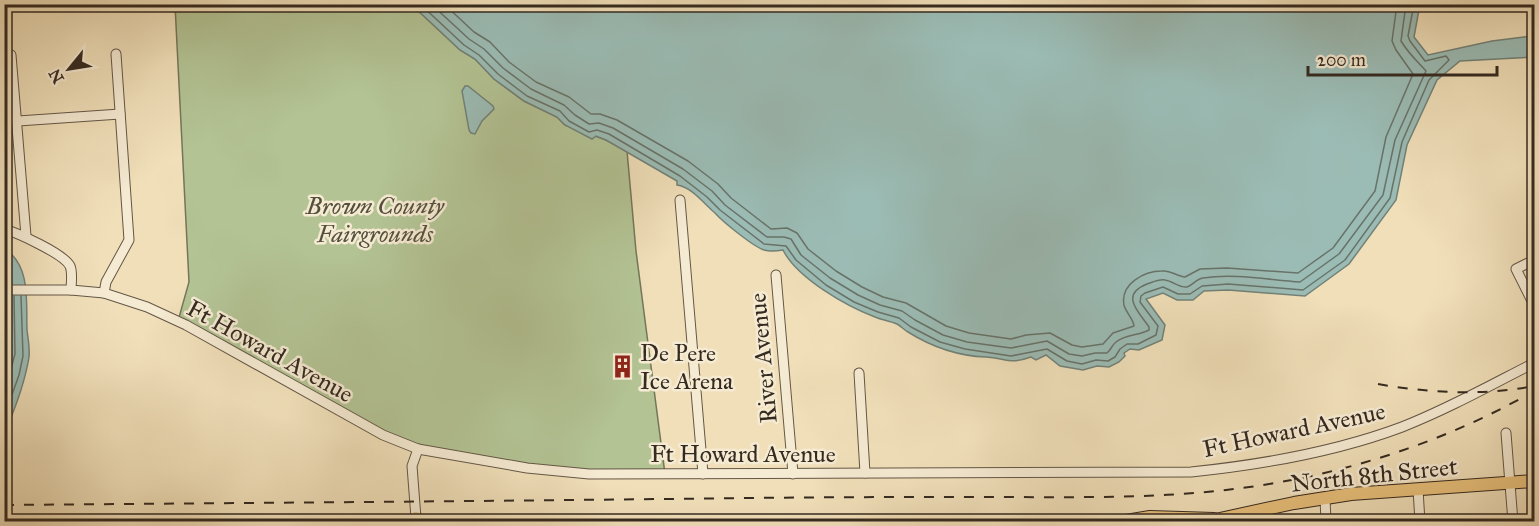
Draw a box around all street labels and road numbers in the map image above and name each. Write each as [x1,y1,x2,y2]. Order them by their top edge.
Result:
street label: River Avenue [742,292,784,424]
street label: Ft Howard Avenue [182,293,358,409]
street label: Ft Howard Avenue [1200,396,1388,464]
street label: Ft Howard Avenue [650,439,836,469]
street label: North 8th Street [1289,451,1459,499]

